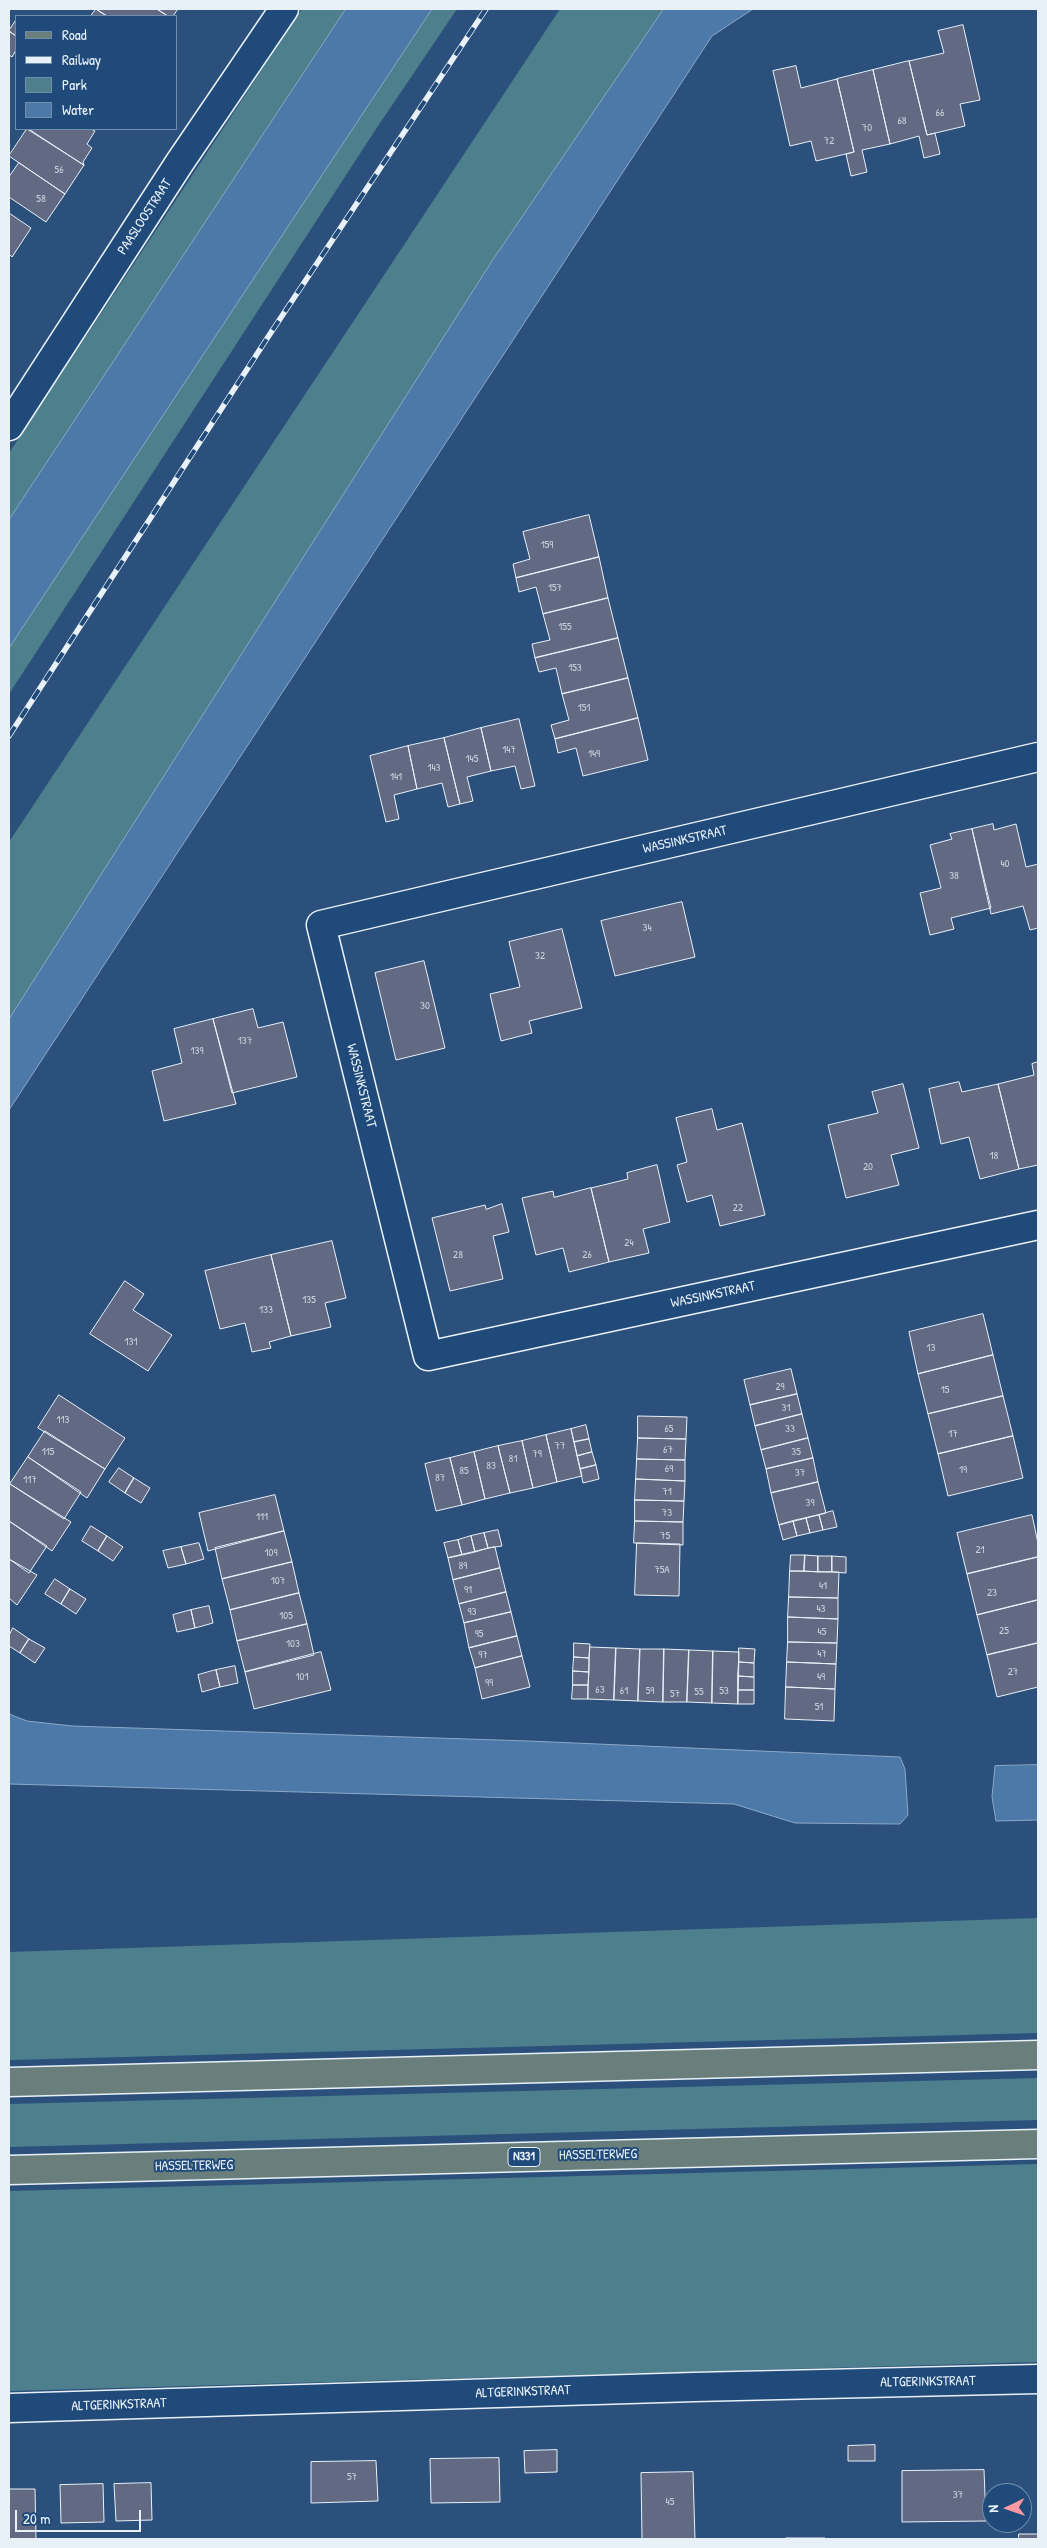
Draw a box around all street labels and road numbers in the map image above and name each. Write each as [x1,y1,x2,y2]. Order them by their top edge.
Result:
street label: PAASLOOSTRAAT [114,176,176,258]
street label: WASSINKSTRAAT [641,822,729,858]
street label: WASSINKSTRAAT [342,1042,380,1130]
street label: WASSINKSTRAAT [669,1278,757,1312]
street label: HASSELTERWEG [559,2146,637,2164]
road number: N331 [508,2148,540,2166]
street label: HASSELTERWEG [155,2157,233,2175]
street label: ALTGERINKSTRAAT [880,2373,976,2391]
street label: ALTGERINKSTRAAT [475,2382,571,2402]
street label: ALTGERINKSTRAAT [71,2395,167,2415]

